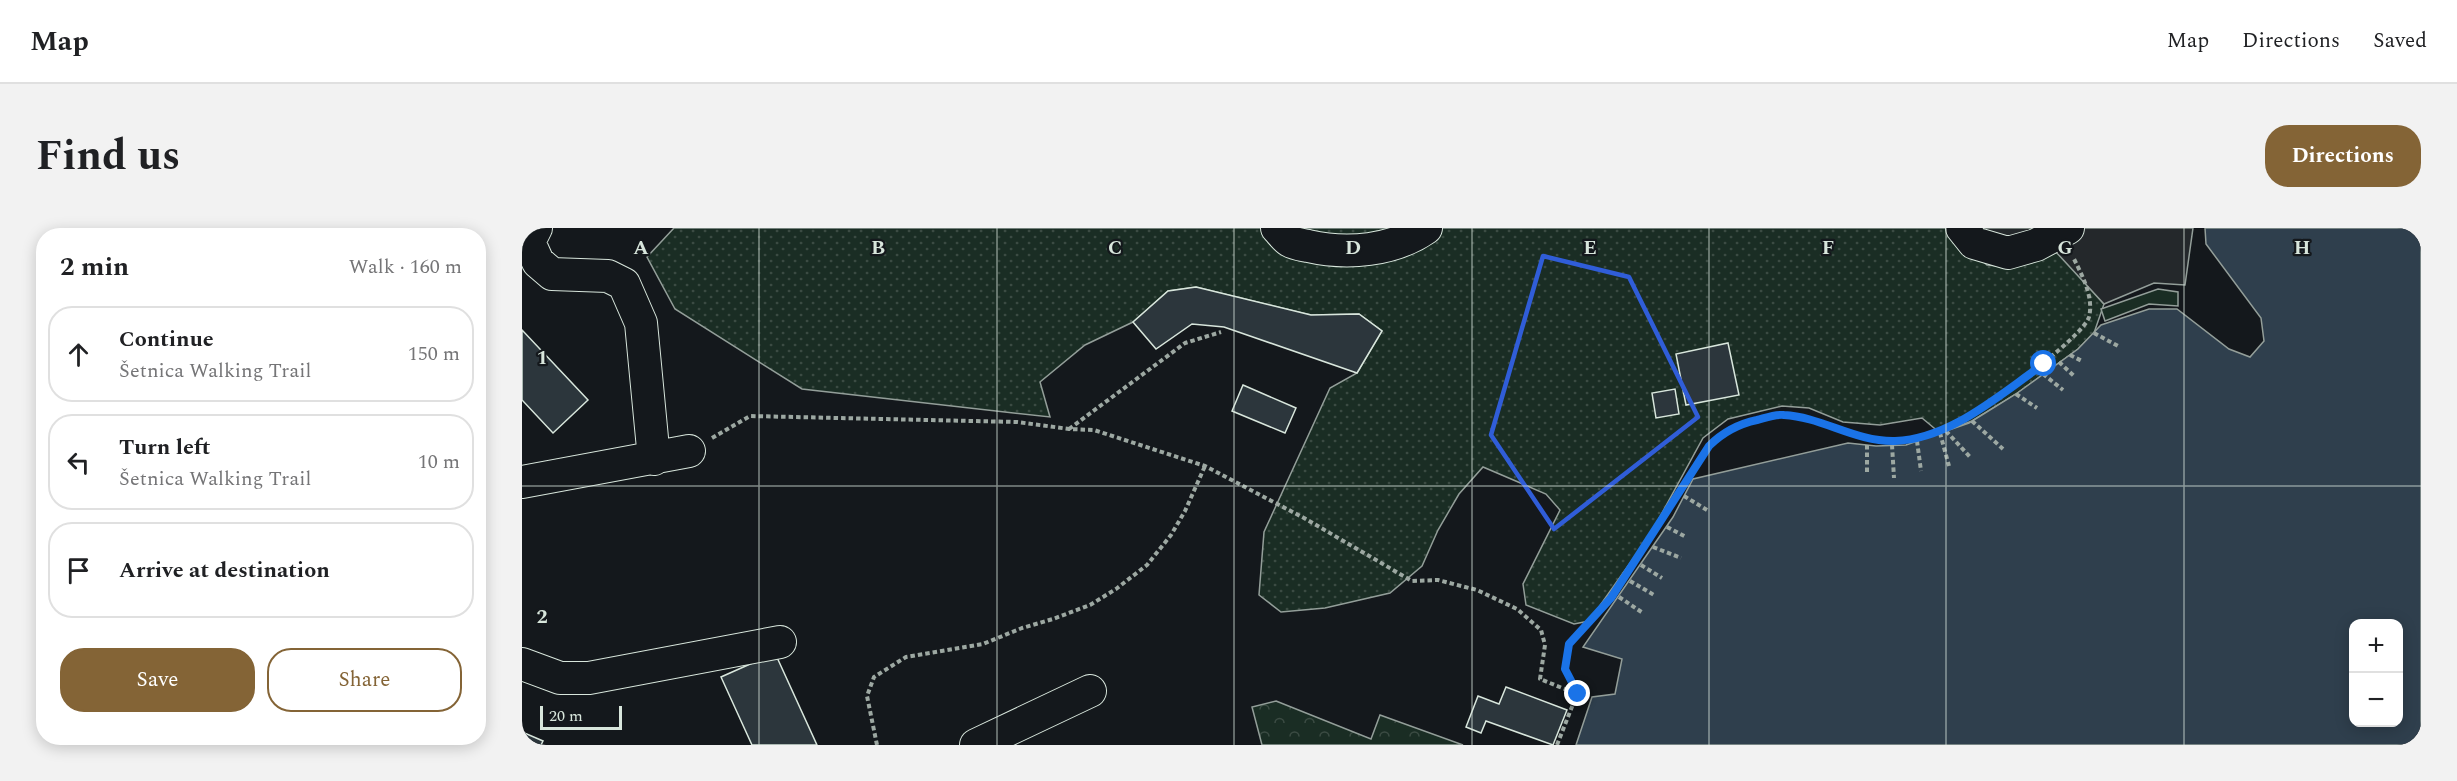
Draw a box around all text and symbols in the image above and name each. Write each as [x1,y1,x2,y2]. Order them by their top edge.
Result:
text: Map [30,20,89,63]
text: Map [2167,25,2209,57]
text: Directions [2242,25,2340,57]
text: Saved [2373,25,2427,57]
text: Find us [36,125,180,188]
button: Directions [2265,125,2421,187]
text: A [633,233,649,263]
text: B [871,233,885,263]
text: C [1108,233,1122,263]
text: D [1345,233,1361,263]
text: E [1583,233,1597,263]
text: F [1822,233,1834,263]
text: G [2057,233,2073,263]
text: H [2294,233,2310,263]
text: 2 min [60,247,129,287]
text: Walk · 160 m [349,252,462,282]
text: Continue [119,323,214,356]
icon: ahead [62,338,95,371]
text: 150 m [408,339,460,369]
text: 1 [536,343,548,373]
route start [2030,350,2056,376]
text: Šetnica Walking Trail [119,356,311,386]
text: Turn left [119,431,211,464]
icon: left [62,446,95,479]
text: 10 m [418,447,460,477]
text: Šetnica Walking Trail [119,464,311,494]
icon: arrive [62,554,95,587]
text: Arrive at destination [119,554,330,587]
text: 2 [536,602,548,632]
map controls [2349,619,2403,727]
button: + [2349,619,2403,673]
button: Save [60,648,255,712]
button: Share [267,648,462,712]
button: − [2349,673,2403,727]
route end [1564,680,1590,706]
scale bar [540,703,622,730]
text: 20 m [549,704,583,728]

